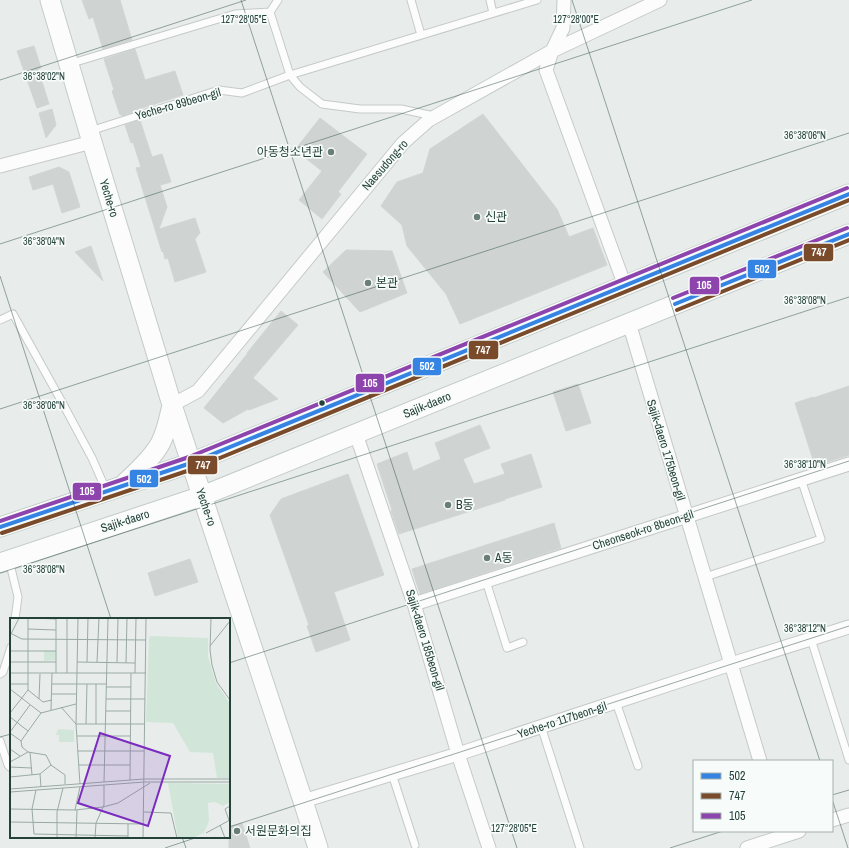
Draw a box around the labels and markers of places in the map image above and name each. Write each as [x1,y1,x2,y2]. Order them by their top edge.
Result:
place label: 아동청소년관 [257,144,323,160]
marker: 아동청소년관 [326,147,336,157]
place label: 신관 [485,209,507,225]
marker: 신관 [472,212,482,222]
place label: 본관 [376,275,398,291]
marker: 본관 [363,278,373,288]
unlabelled marker [317,398,327,408]
place label: B동 [456,497,474,513]
marker: B동 [443,500,453,510]
place label: A동 [494,550,513,566]
marker: A동 [482,553,492,563]
place label: 서원문화의집 [245,823,311,839]
marker: 서원문화의집 [232,826,242,836]

